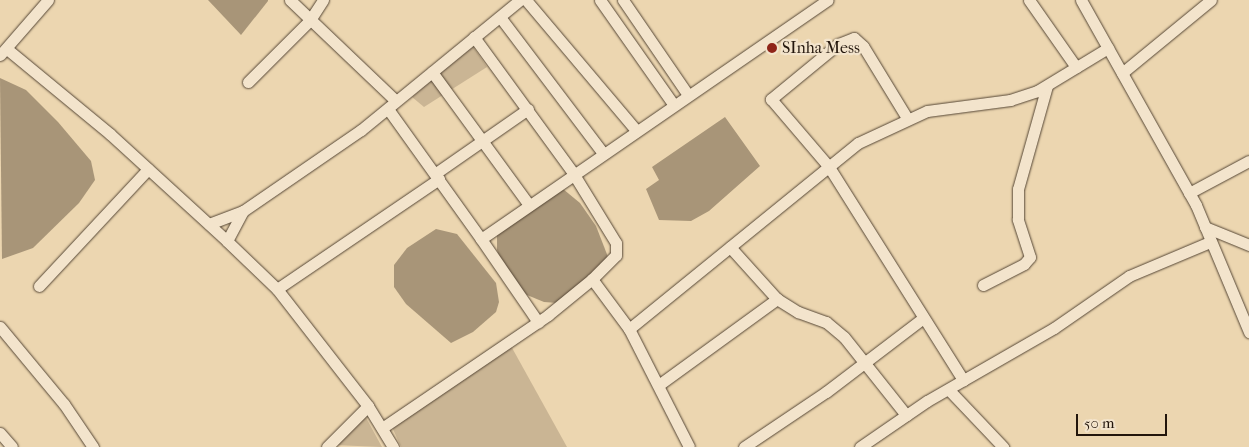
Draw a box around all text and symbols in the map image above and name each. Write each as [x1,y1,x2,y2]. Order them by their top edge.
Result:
place label: SInha Mess [782,38,860,58]
marker: SInha Mess [766,42,778,54]
scale bar [1079,404,1170,436]
text: 50 m [1084,414,1114,432]

